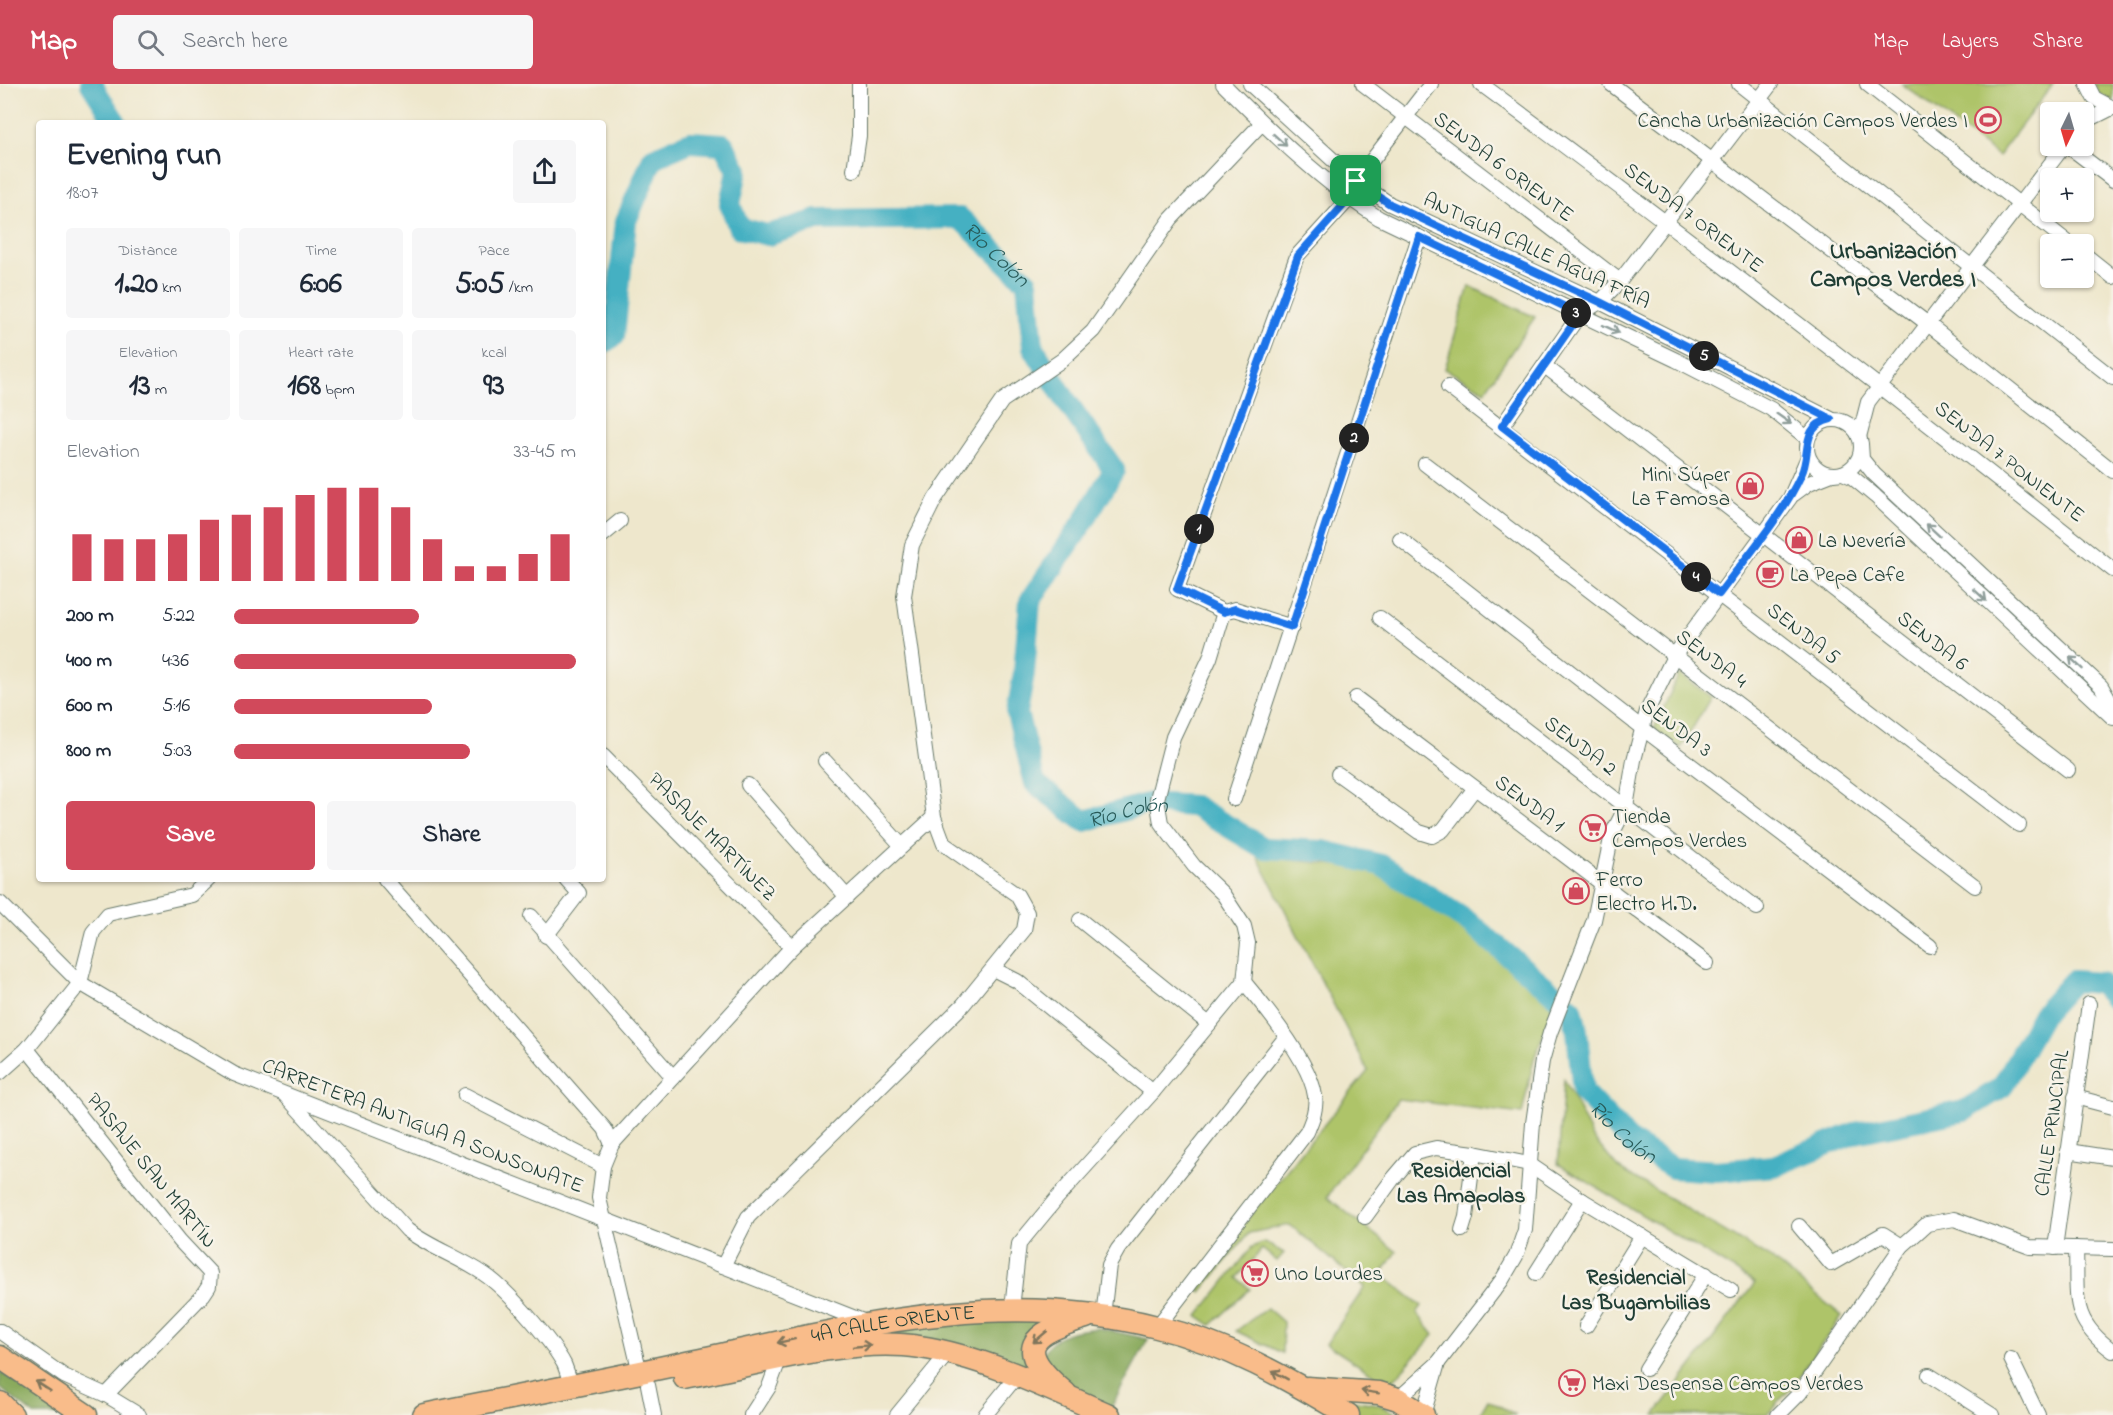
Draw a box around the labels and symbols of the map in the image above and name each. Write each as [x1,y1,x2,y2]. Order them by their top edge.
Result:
north arrow [2040,102,2094,156]
street label: SENDA 6 ORIENTE [1426,105,1579,230]
sports icon: Cancha Urbanización Campos Verdes I [1973,105,2003,135]
place label: Cancha Urbanización Campos Verdes I [1637,107,1968,137]
one-way arrow [1272,133,1287,147]
pin [1330,155,1381,206]
street label: SENDA 7 ORIENTE [1616,156,1769,281]
street label: ANTIGUA CALLE AGUA FRÍA [1418,186,1655,318]
water label: Río Colón [954,216,1037,296]
district label: Urbanización Campos Verdes I [1810,235,1976,298]
pin: 3 [1561,298,1591,328]
one-way arrow [1602,324,1620,336]
pin: 5 [1689,341,1719,371]
street label: SENDA 7 PONIENTE [1927,394,2090,531]
one-way arrow [1776,413,1792,425]
pin: 2 [1339,423,1369,453]
place label: Mini Súper La Famosa [1631,461,1730,515]
shop icon: Mini Súper La Famosa [1735,471,1765,501]
pin: 1 [1184,514,1214,544]
one-way arrow [1926,522,1941,537]
shop icon: La Nevería [1784,525,1814,555]
place label: La Nevería [1818,527,1906,557]
cafe icon: La Pepa Cafe [1755,559,1785,589]
place label: La Pepa Cafe [1790,561,1905,591]
pin: 4 [1681,562,1711,592]
one-way arrow [1973,588,1988,602]
street label: SENDA 5 [1760,596,1846,673]
street label: SENDA 6 [1890,604,1974,679]
street label: SENDA 4 [1669,623,1753,697]
one-way arrow [2069,656,2084,670]
street label: SENDA 3 [1634,692,1718,765]
street label: SENDA 2 [1537,709,1623,784]
street label: PASAJE MARTÍNEZ [640,766,783,909]
street label: SENDA 1 [1488,768,1570,841]
water label: Río Colón [1085,790,1170,838]
place label: Tienda Campos Verdes [1612,803,1747,857]
supermarket icon: Tienda Campos Verdes [1578,813,1608,843]
place label: Ferro Electro H.D. [1595,866,1697,920]
shop icon: Ferro Electro H.D. [1561,876,1591,906]
street label: CALLE PRINCIPAL [2028,1048,2078,1198]
street label: CARRETERA ANTIGUA A SONSONATE [257,1051,588,1202]
street label: PASAJE SAN MARTÍN [78,1087,223,1256]
water label: Río Colón [1580,1095,1663,1174]
district label: Residencial Las Amapolas [1397,1156,1525,1213]
supermarket icon: Uno Lourdes [1240,1258,1270,1288]
place label: Uno Lourdes [1274,1260,1383,1290]
district label: Residencial Las Bugambilias [1561,1263,1711,1321]
street label: 4A CALLE ORIENTE [808,1299,976,1352]
one-way arrow [1033,1330,1049,1344]
one-way arrow [777,1336,797,1347]
one-way arrow [852,1340,872,1351]
one-way arrow [1271,1368,1288,1380]
supermarket icon: Maxi Despensa Campos Verdes [1557,1368,1587,1398]
place label: Maxi Despensa Campos Verdes [1592,1370,1864,1400]
one-way arrow [35,1380,52,1392]
one-way arrow [1360,1386,1380,1397]

